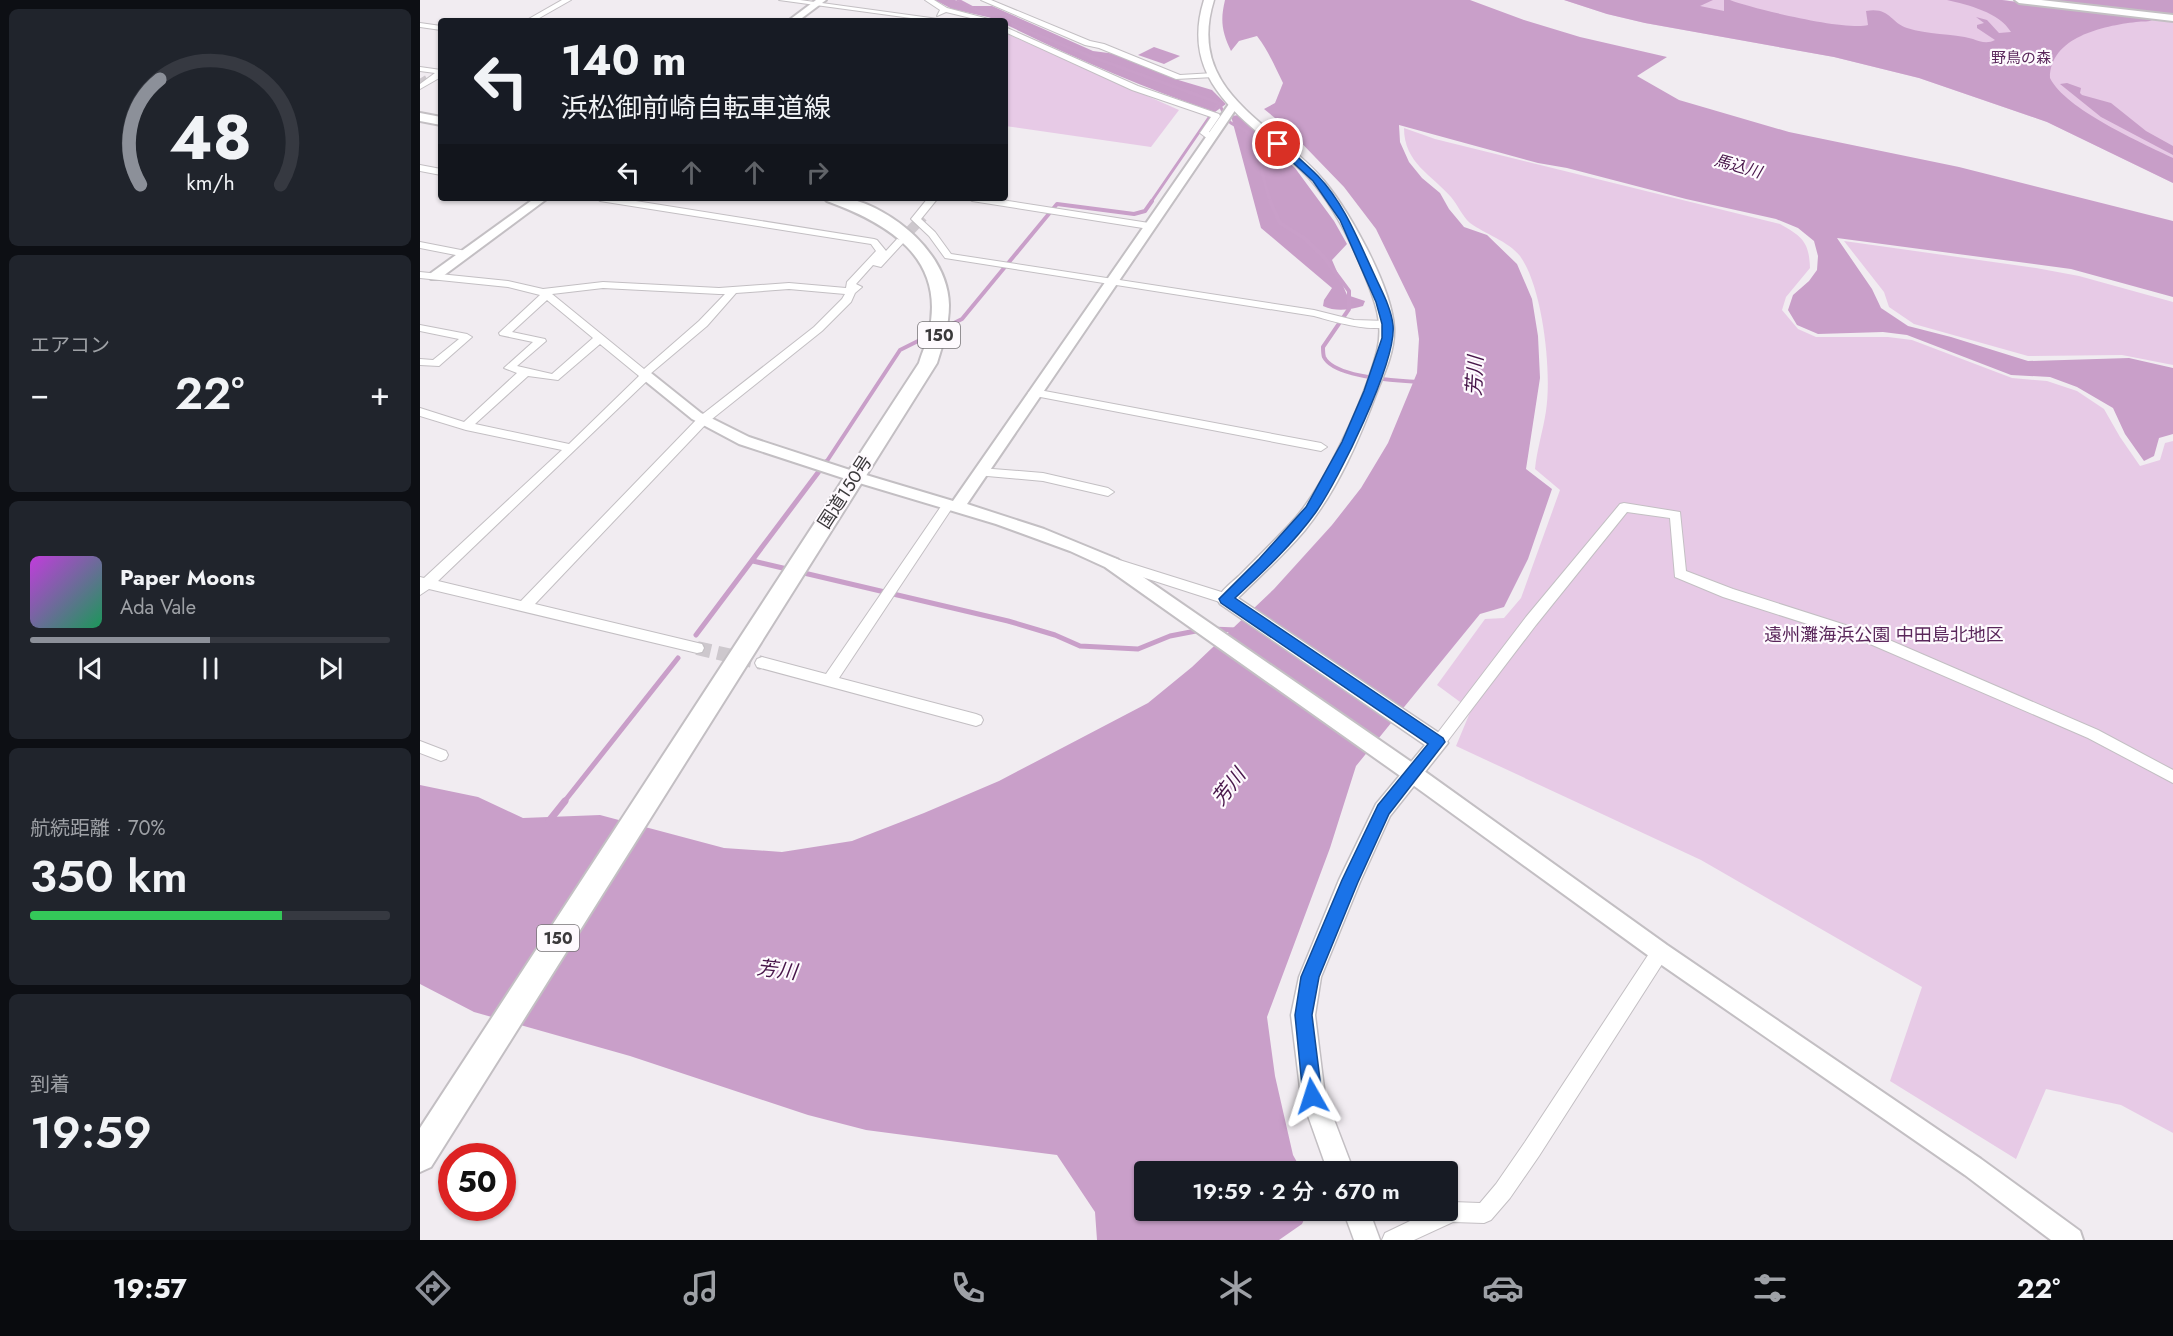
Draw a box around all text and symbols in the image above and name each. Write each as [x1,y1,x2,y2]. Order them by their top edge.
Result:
text: 140 m [561,30,687,91]
icon: left [462,42,540,120]
park label: 野鳥の森 [1991,47,2051,69]
text: 浜松御前崎自転車道線 [561,88,831,127]
text: 48 [169,92,251,182]
pin [1252,118,1303,169]
icon: arrive [1261,127,1294,160]
water label: 馬込川 [1712,148,1766,184]
icon: left [612,156,645,189]
icon: ahead [675,156,708,189]
icon: ahead [738,156,771,189]
icon: right [801,156,834,189]
text: km/h [186,167,234,198]
road number: 150 [918,322,960,348]
text: エアコン [30,331,110,360]
water label: 芳川 [1459,353,1491,397]
text: 22° [175,361,244,426]
text: − [30,370,49,417]
text: + [370,370,390,417]
street label: 国道150号 [811,450,879,534]
text: Paper Moons [120,561,255,593]
text: Ada Vale [120,593,196,622]
park label: 遠州灘海浜公園 中田島北地区 [1764,622,2004,648]
icon: previous [74,652,107,685]
icon: pause [194,652,227,685]
icon: next [314,652,347,685]
water label: 芳川 [1205,761,1254,812]
text: 航続距離 · 70% [30,814,166,843]
text: 350 km [30,844,188,909]
road number: 150 [537,925,579,951]
water label: 芳川 [755,953,801,987]
position arrow [1280,1064,1344,1128]
text: 到着 [30,1070,70,1099]
text: 19:59 [30,1100,152,1165]
speed limit sign: 50 [438,1143,516,1221]
text: 19:59 · 2 分 · 670 m [1192,1175,1400,1207]
icon: directions [412,1267,454,1309]
icon: music [680,1267,722,1309]
icon: phone [947,1267,989,1309]
icon: climate [1215,1267,1257,1309]
icon: car [1482,1267,1524,1309]
icon: filters [1749,1267,1791,1309]
text: 19:57 [113,1269,187,1308]
text: 22° [2017,1269,2060,1308]

